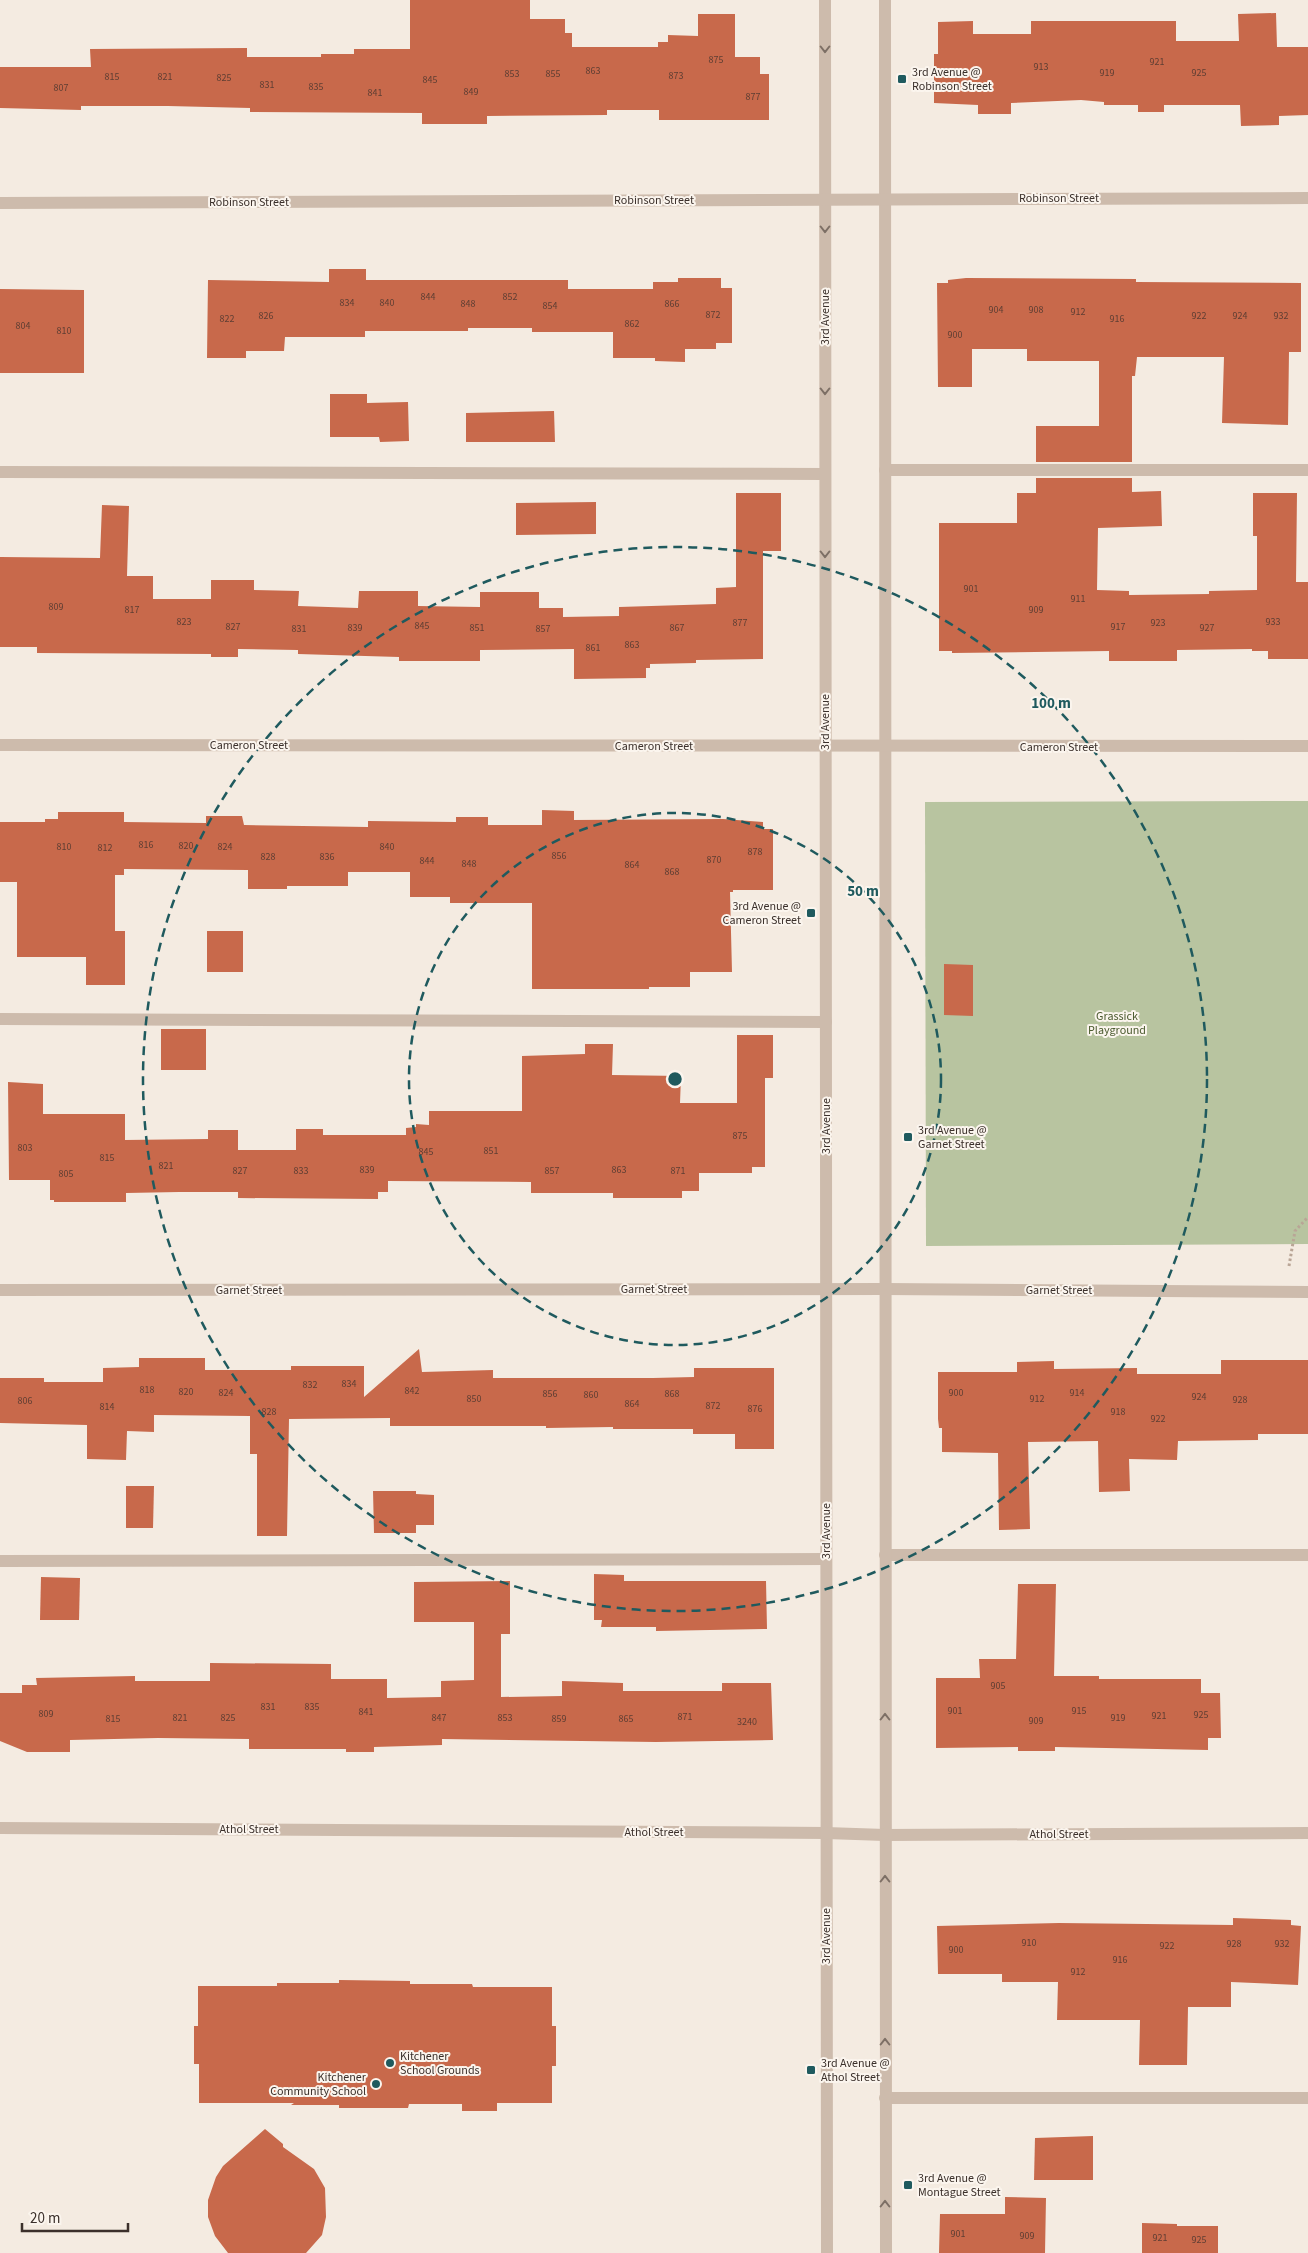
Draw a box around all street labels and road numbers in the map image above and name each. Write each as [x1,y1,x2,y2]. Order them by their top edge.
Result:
street label: Robinson Street [1019,190,1099,207]
street label: Robinson Street [614,192,694,209]
street label: Robinson Street [209,194,289,211]
street label: 3rd Avenue [817,289,834,345]
street label: 3rd Avenue [817,694,834,750]
street label: Cameron Street [210,737,288,754]
street label: Cameron Street [615,738,693,755]
street label: Cameron Street [1020,739,1098,756]
street label: 3rd Avenue [818,1098,835,1154]
street label: Garnet Street [621,1281,687,1298]
street label: Garnet Street [216,1282,282,1299]
street label: Garnet Street [1026,1282,1092,1299]
street label: 3rd Avenue [818,1503,835,1559]
street label: Athol Street [220,1821,278,1838]
street label: Athol Street [625,1824,683,1841]
street label: Athol Street [1030,1826,1088,1843]
street label: 3rd Avenue [818,1908,835,1964]

